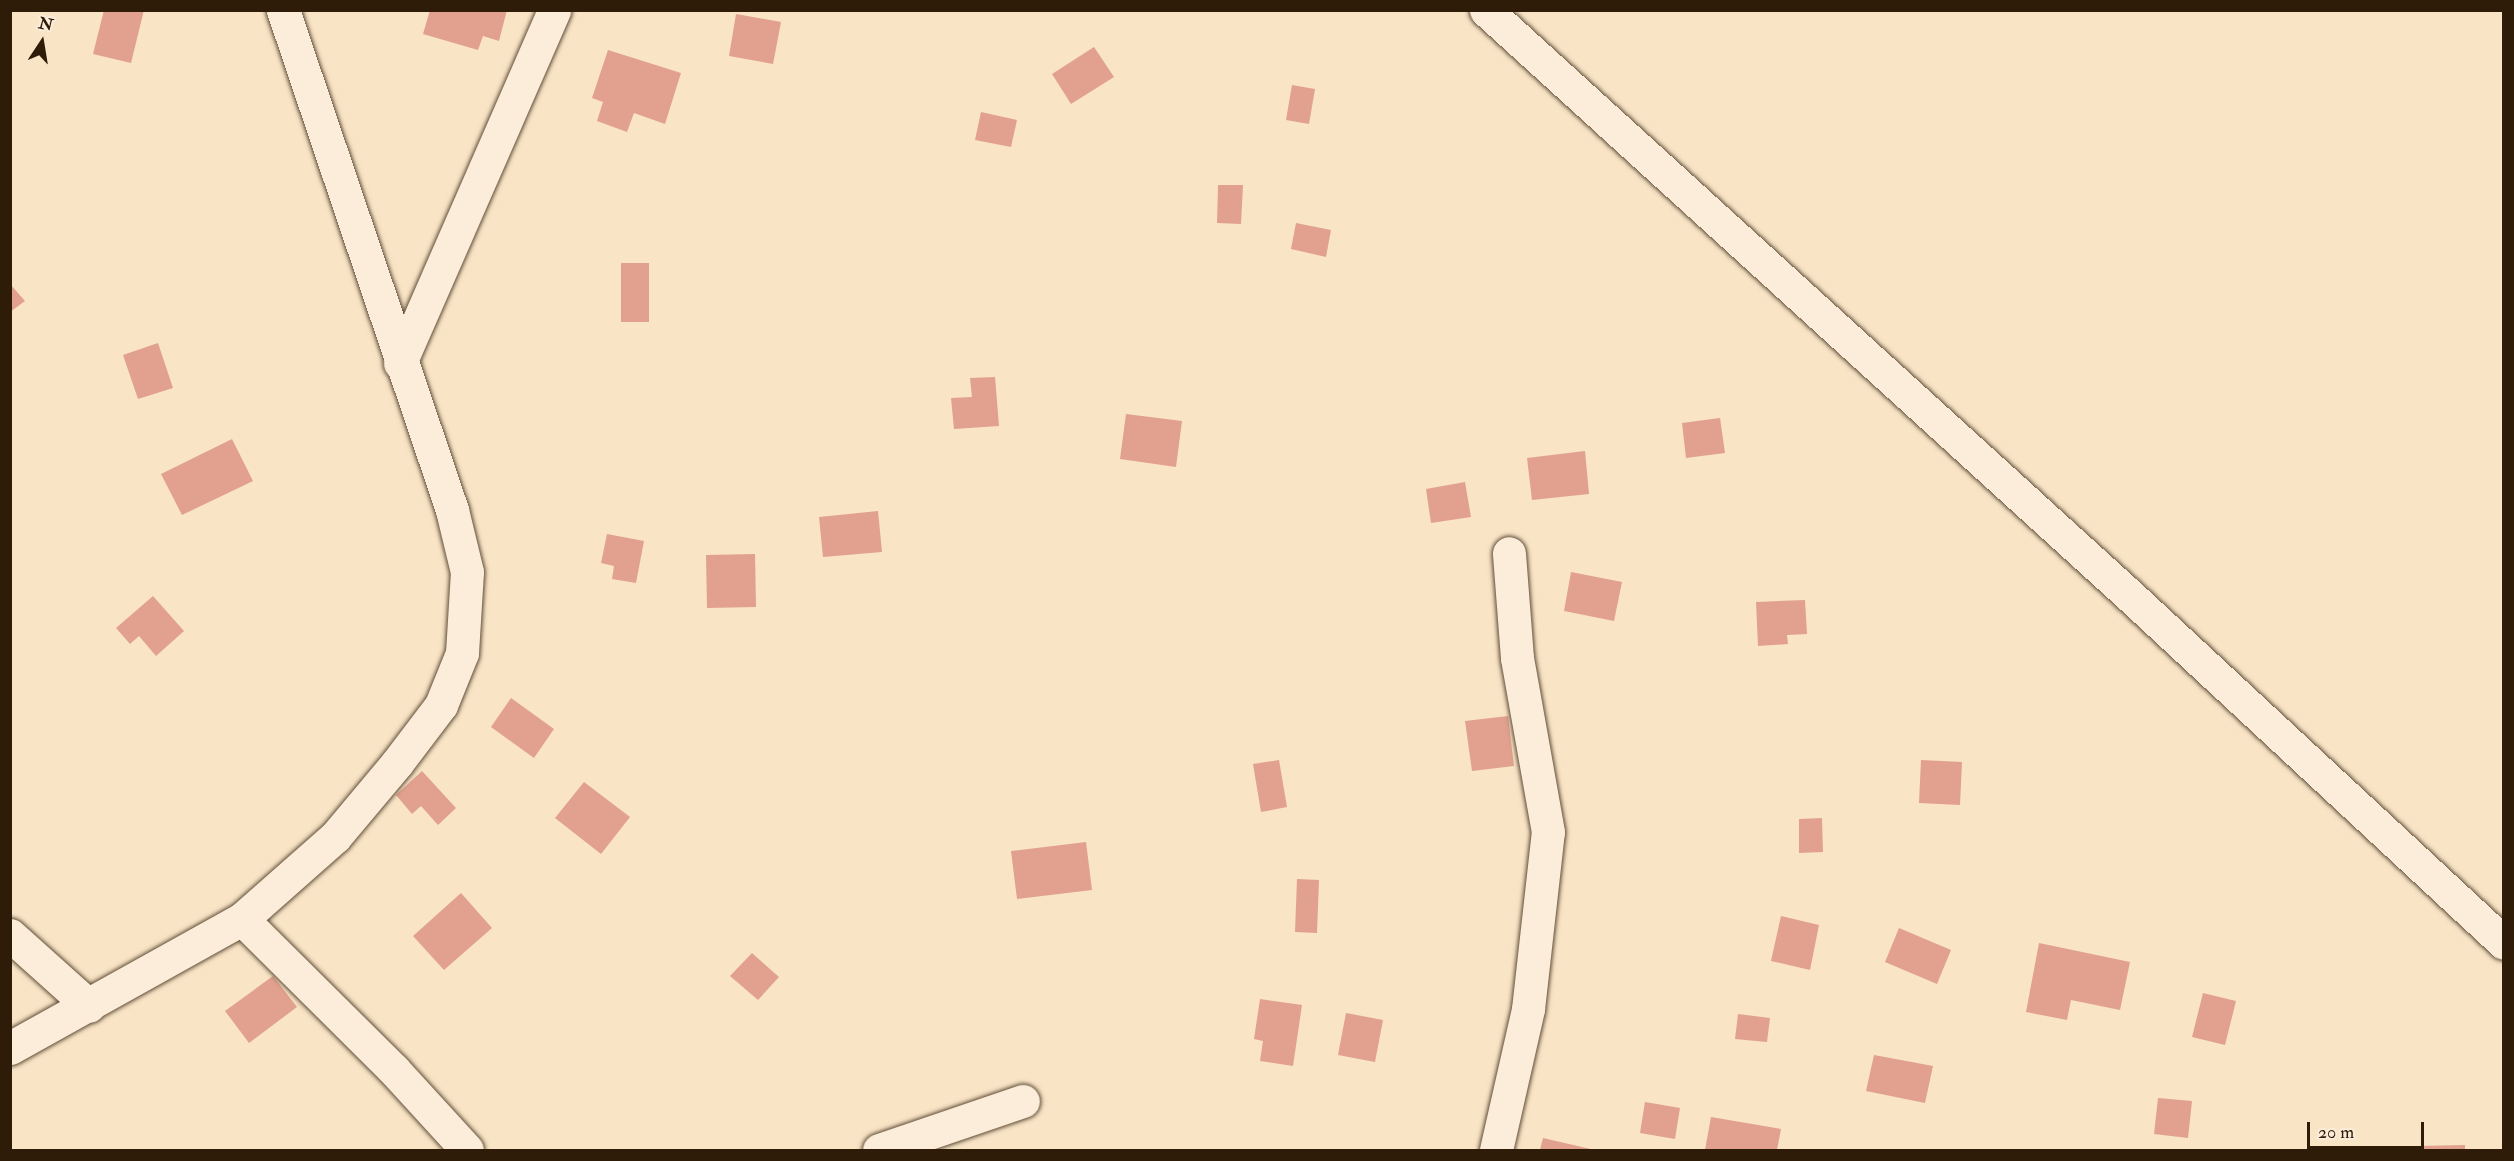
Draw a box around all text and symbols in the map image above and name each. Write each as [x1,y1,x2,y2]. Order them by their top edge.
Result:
north arrow [12,12,72,72]
text: N [37,13,55,36]
scale bar [2310,1110,2427,1148]
text: 20 m [2318,1121,2354,1144]

